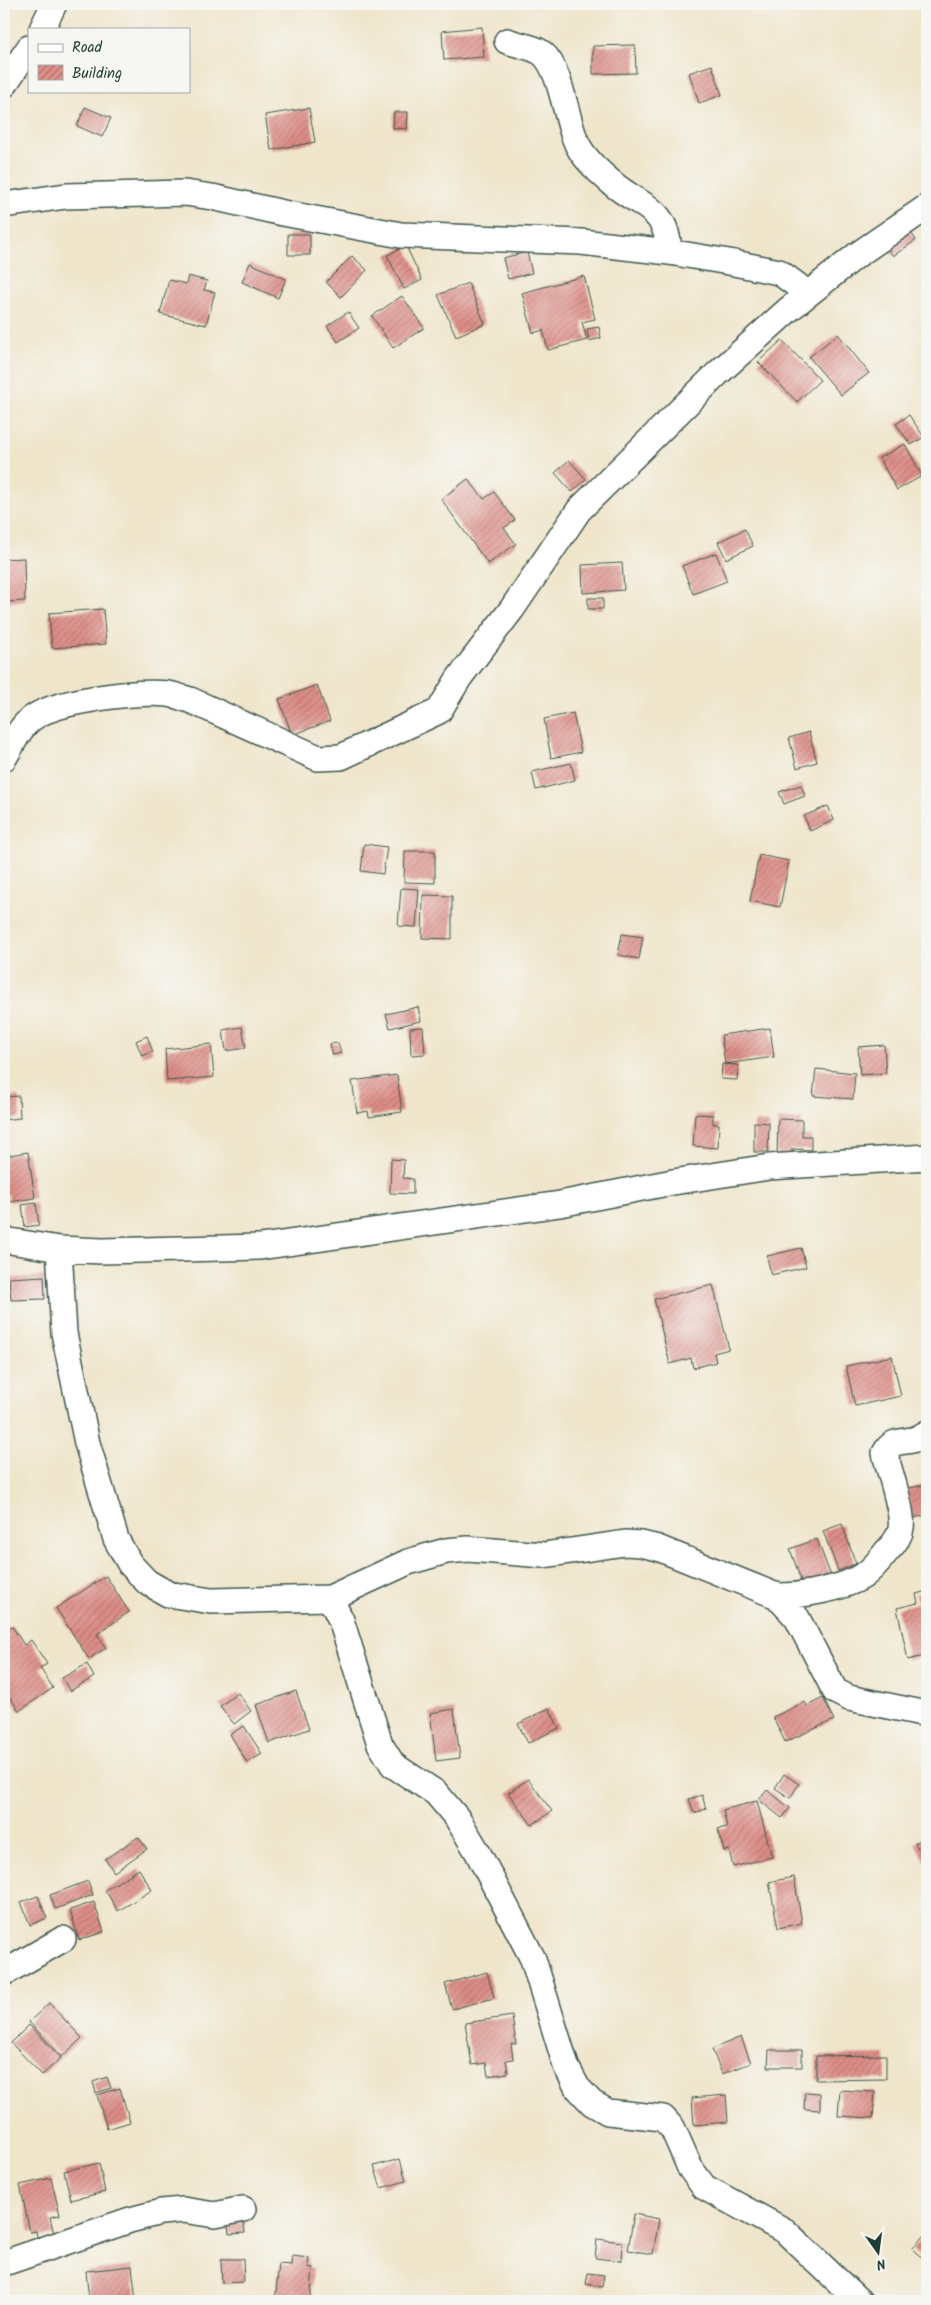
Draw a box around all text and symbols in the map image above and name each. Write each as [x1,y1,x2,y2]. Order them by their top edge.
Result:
legend [28,28,190,92]
text: Road [72,36,103,60]
text: Building [72,62,122,86]
north arrow [854,2228,904,2278]
text: N [874,2252,888,2275]

